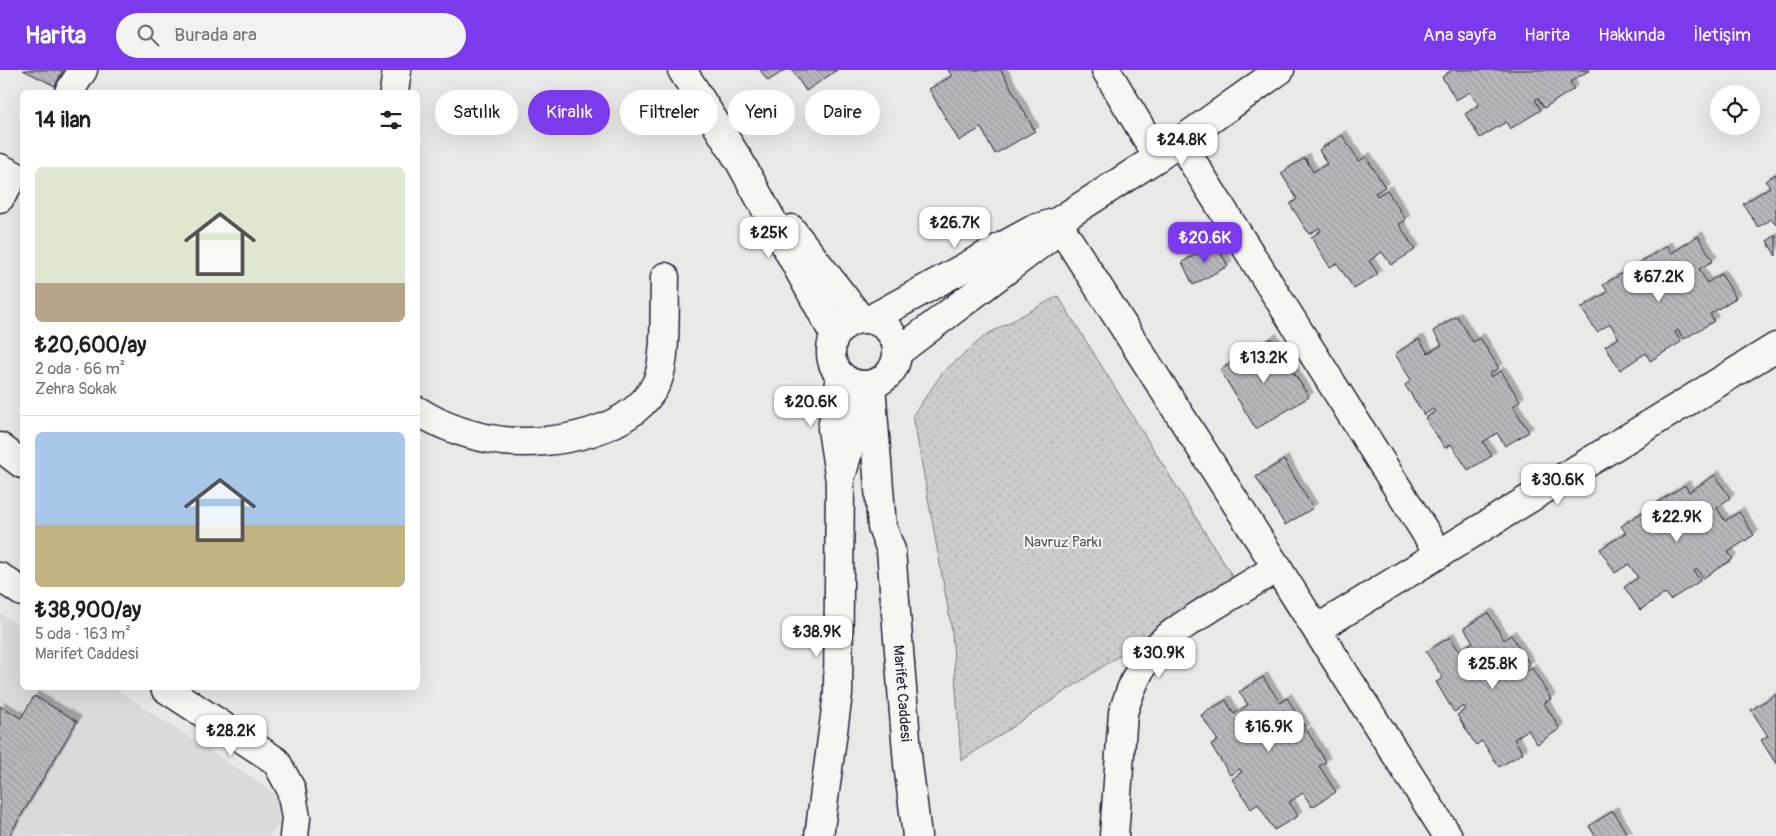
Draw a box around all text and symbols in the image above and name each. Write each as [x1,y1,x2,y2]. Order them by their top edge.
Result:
search box [116,13,466,58]
text: Harita [25,21,86,50]
icon: search [134,21,162,49]
text: Burada ara [174,23,257,47]
text: Ana sayfa [1423,24,1496,47]
text: Harita [1524,24,1570,47]
text: Hakkında [1598,24,1665,47]
text: İletişim [1693,24,1751,47]
map controls [1710,85,1760,135]
button: locate [1710,85,1760,135]
chip: Satılık [435,90,518,135]
chip: Kiralık [528,90,610,135]
chip: Filtreler [620,90,718,135]
chip: Yeni [728,90,795,135]
chip: Daire [805,90,880,135]
icon: filters [377,106,405,134]
text: 14 ilan [35,107,91,134]
pin: ₺24.8K [1141,124,1223,166]
text: ₺24.8K [1157,130,1207,150]
icon: home [175,199,265,289]
pin: ₺26.7K [914,206,996,249]
text: ₺26.7K [930,213,980,233]
pin: ₺25K [739,216,799,259]
pin: ₺20.6K [1164,222,1246,264]
text: ₺25K [751,223,787,243]
text: ₺20.6K [1179,228,1231,248]
pin: ₺67.2K [1618,260,1700,303]
text: ₺67.2K [1634,267,1684,287]
text: ₺20,600/ay [35,332,146,359]
pin: ₺13.2K [1223,342,1305,384]
text: ₺13.2K [1241,348,1287,368]
text: 2 oda · 66 m² [35,359,125,379]
text: Zehra Sokak [35,379,117,399]
pin: ₺20.6K [770,386,852,428]
text: ₺20.6K [785,392,837,412]
pin: ₺30.6K [1517,464,1599,506]
icon: home [175,465,265,555]
text: ₺30.6K [1532,470,1584,490]
pin: ₺22.9K [1636,500,1718,543]
text: ₺22.9K [1653,507,1701,527]
park label: Navruz Parkı [1024,533,1102,552]
text: ₺38,900/ay [35,597,141,624]
pin: ₺38.9K [776,616,858,658]
text: ₺38.9K [793,622,841,642]
text: 5 oda · 163 m² [35,624,131,644]
pin: ₺30.9K [1118,636,1200,679]
text: ₺30.9K [1134,643,1184,663]
text: Marifet Caddesi [35,644,139,664]
street label: Marifet Caddesi [889,644,915,743]
pin: ₺25.8K [1452,648,1534,690]
text: ₺25.8K [1469,654,1517,674]
pin: ₺16.9K [1228,710,1310,753]
pin: ₺28.2K [190,714,272,757]
text: ₺16.9K [1246,717,1292,737]
text: ₺28.2K [207,721,255,741]

